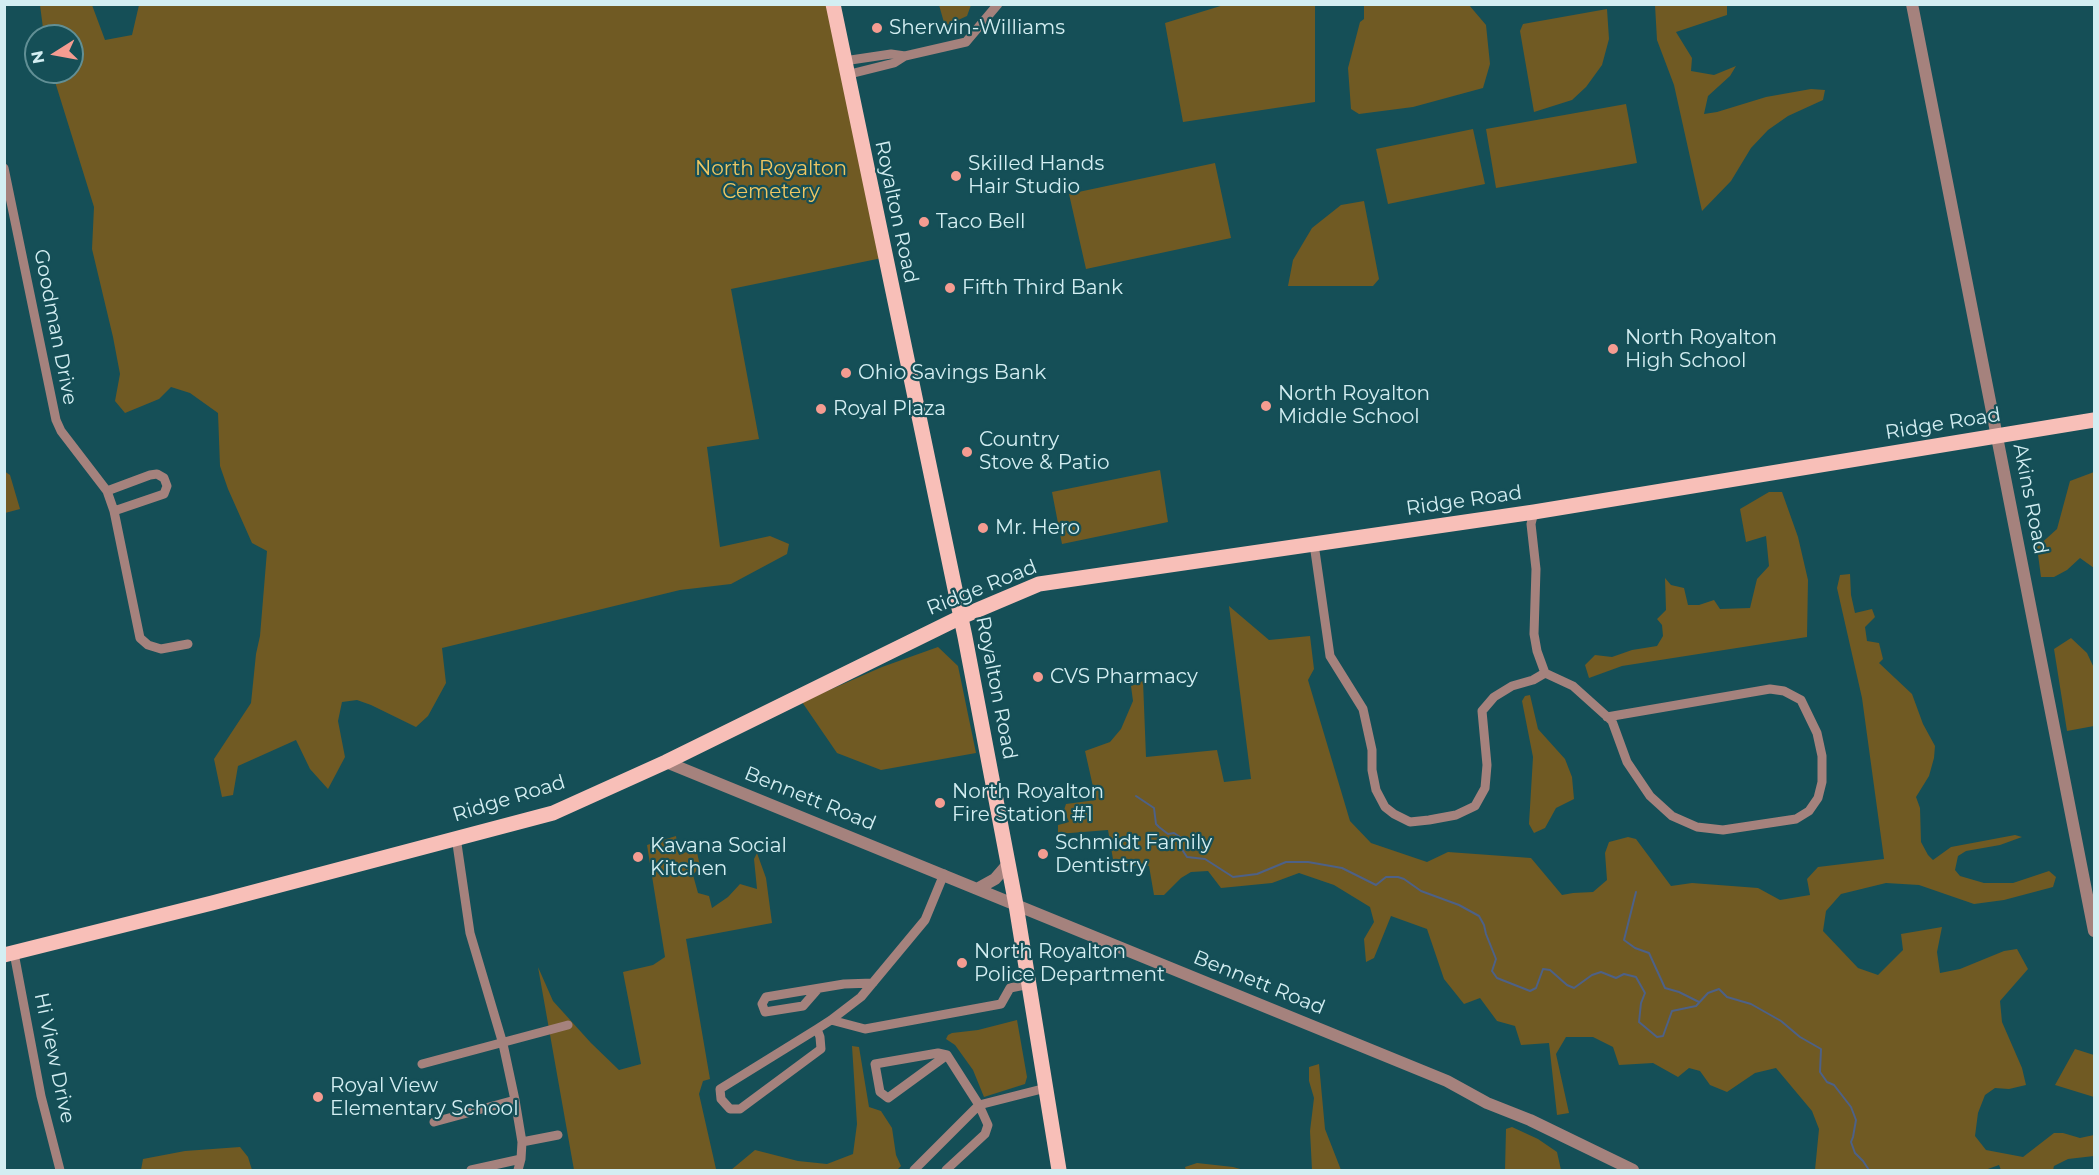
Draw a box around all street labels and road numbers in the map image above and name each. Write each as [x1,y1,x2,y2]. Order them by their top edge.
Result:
street label: Royalton Road [869,138,923,286]
street label: Goodman Drive [28,247,82,407]
street label: Ridge Road [1883,403,2003,445]
street label: Akins Road [2007,441,2053,557]
street label: Ridge Road [1405,481,1523,521]
street label: Ridge Road [923,555,1041,621]
street label: Royalton Road [970,614,1022,762]
street label: Bennett Road [741,762,879,836]
street label: Ridge Road [450,770,568,828]
street label: Bennett Road [1190,946,1328,1020]
street label: Hi View Drive [28,990,80,1126]

